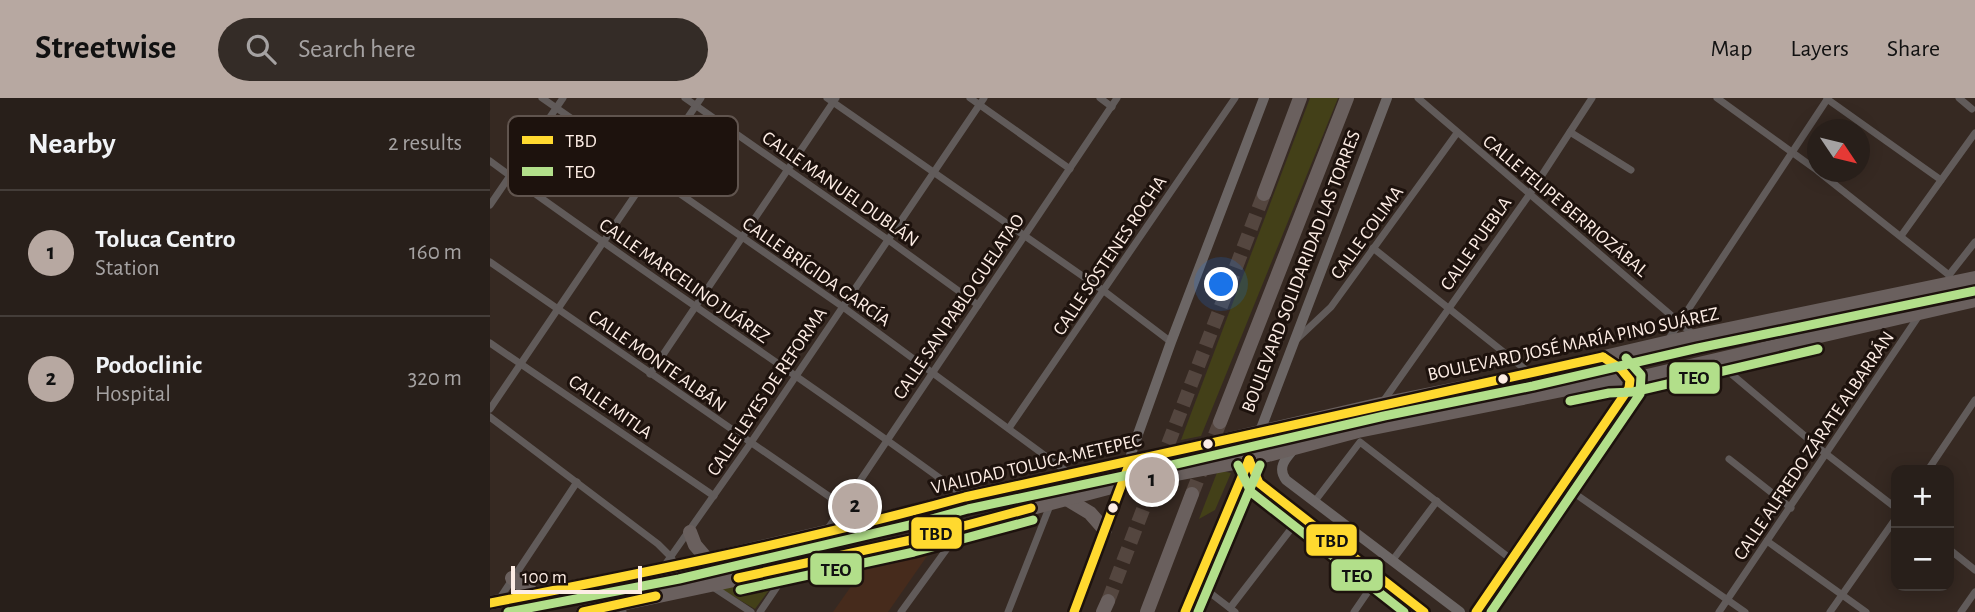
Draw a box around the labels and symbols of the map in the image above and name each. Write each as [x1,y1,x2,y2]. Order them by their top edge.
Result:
legend [508,116,738,196]
north arrow [1807,119,1870,182]
street label: CALLE MANUEL DUBLÁN [758,126,923,250]
street label: BOULEVARD SOLIDARIDAD LAS TORRES [1239,128,1364,415]
street label: CALLE FELIPE BERRIOZÁBAL [1479,130,1653,281]
text: TBD [565,132,597,151]
text: TEO [565,163,595,182]
street label: CALLE SÓSTENES ROCHA [1048,172,1171,339]
street label: CALLE COLIMA [1327,183,1407,283]
street label: CALLE PUEBLA [1437,194,1515,294]
street label: CALLE SAN PABLO GUELATAO [890,211,1028,403]
street label: CALLE BRÍGIDA GARCÍA [739,212,895,330]
street label: CALLE MARCELINO JUÁREZ [595,213,774,347]
your location [1204,267,1238,301]
street label: BOULEVARD JOSÉ MARÍA PINO SUÁREZ [1426,302,1721,385]
street label: CALLE LEYES DE REFORMA [704,304,831,479]
street label: CALLE MONTE ALBÁN [585,305,731,416]
street label: CALLE ALFREDO ZÁRATE ALBARRÁN [1729,327,1898,564]
line badge: TEO [1668,361,1721,395]
text: TEO [1678,369,1710,388]
street label: CALLE MITLA [565,372,655,443]
unlabelled marker [1496,372,1510,386]
street label: VIALIDAD TOLUCA-METEPEC [929,431,1143,498]
unlabelled marker [1201,437,1215,451]
pin: 1 [1129,454,1175,506]
pin: 2 [832,480,878,532]
unlabelled marker [1106,501,1120,515]
line badge: TBD [910,516,963,550]
line badge: TBD [1305,523,1358,557]
text: TBD [920,525,952,544]
text: TBD [1316,532,1348,551]
line badge: TEO [809,552,863,586]
line badge: TEO [1330,558,1384,592]
text: TEO [820,561,852,580]
scale bar [511,563,642,595]
text: TEO [1341,567,1373,586]

